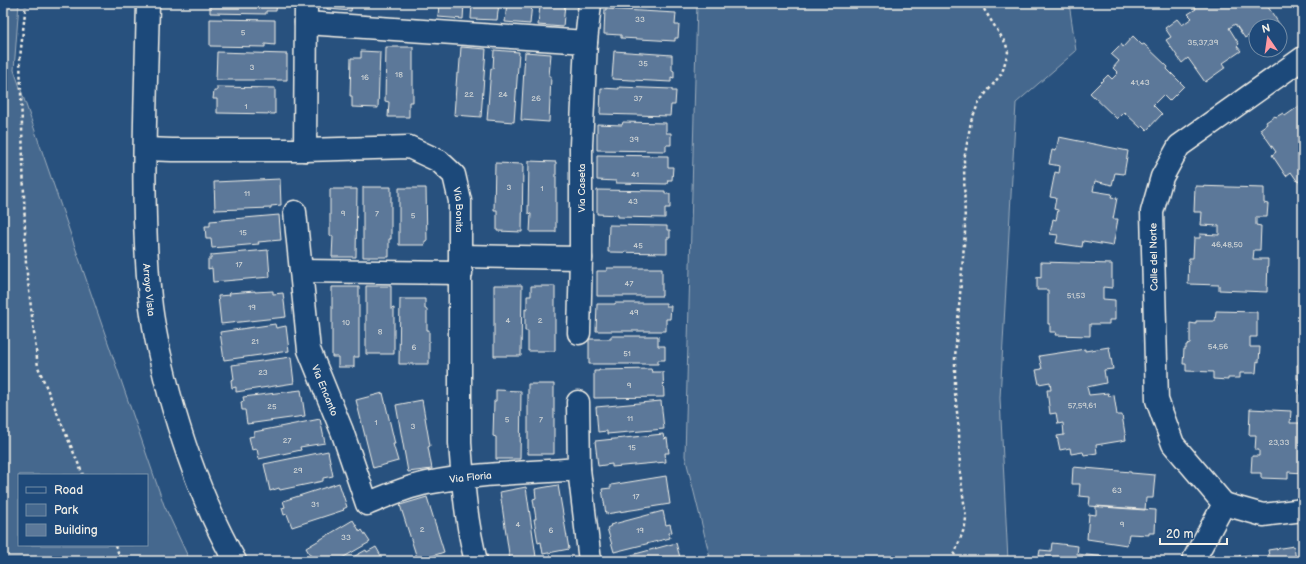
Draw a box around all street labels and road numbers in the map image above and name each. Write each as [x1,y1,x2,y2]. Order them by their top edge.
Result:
street label: Via Caseta [576,163,588,212]
street label: Via Bonita [450,186,465,233]
street label: Calle del Norte [1147,223,1161,291]
street label: Arroyo Vista [140,263,157,317]
street label: Via Encanto [309,363,340,418]
street label: Via Floria [449,470,492,486]

